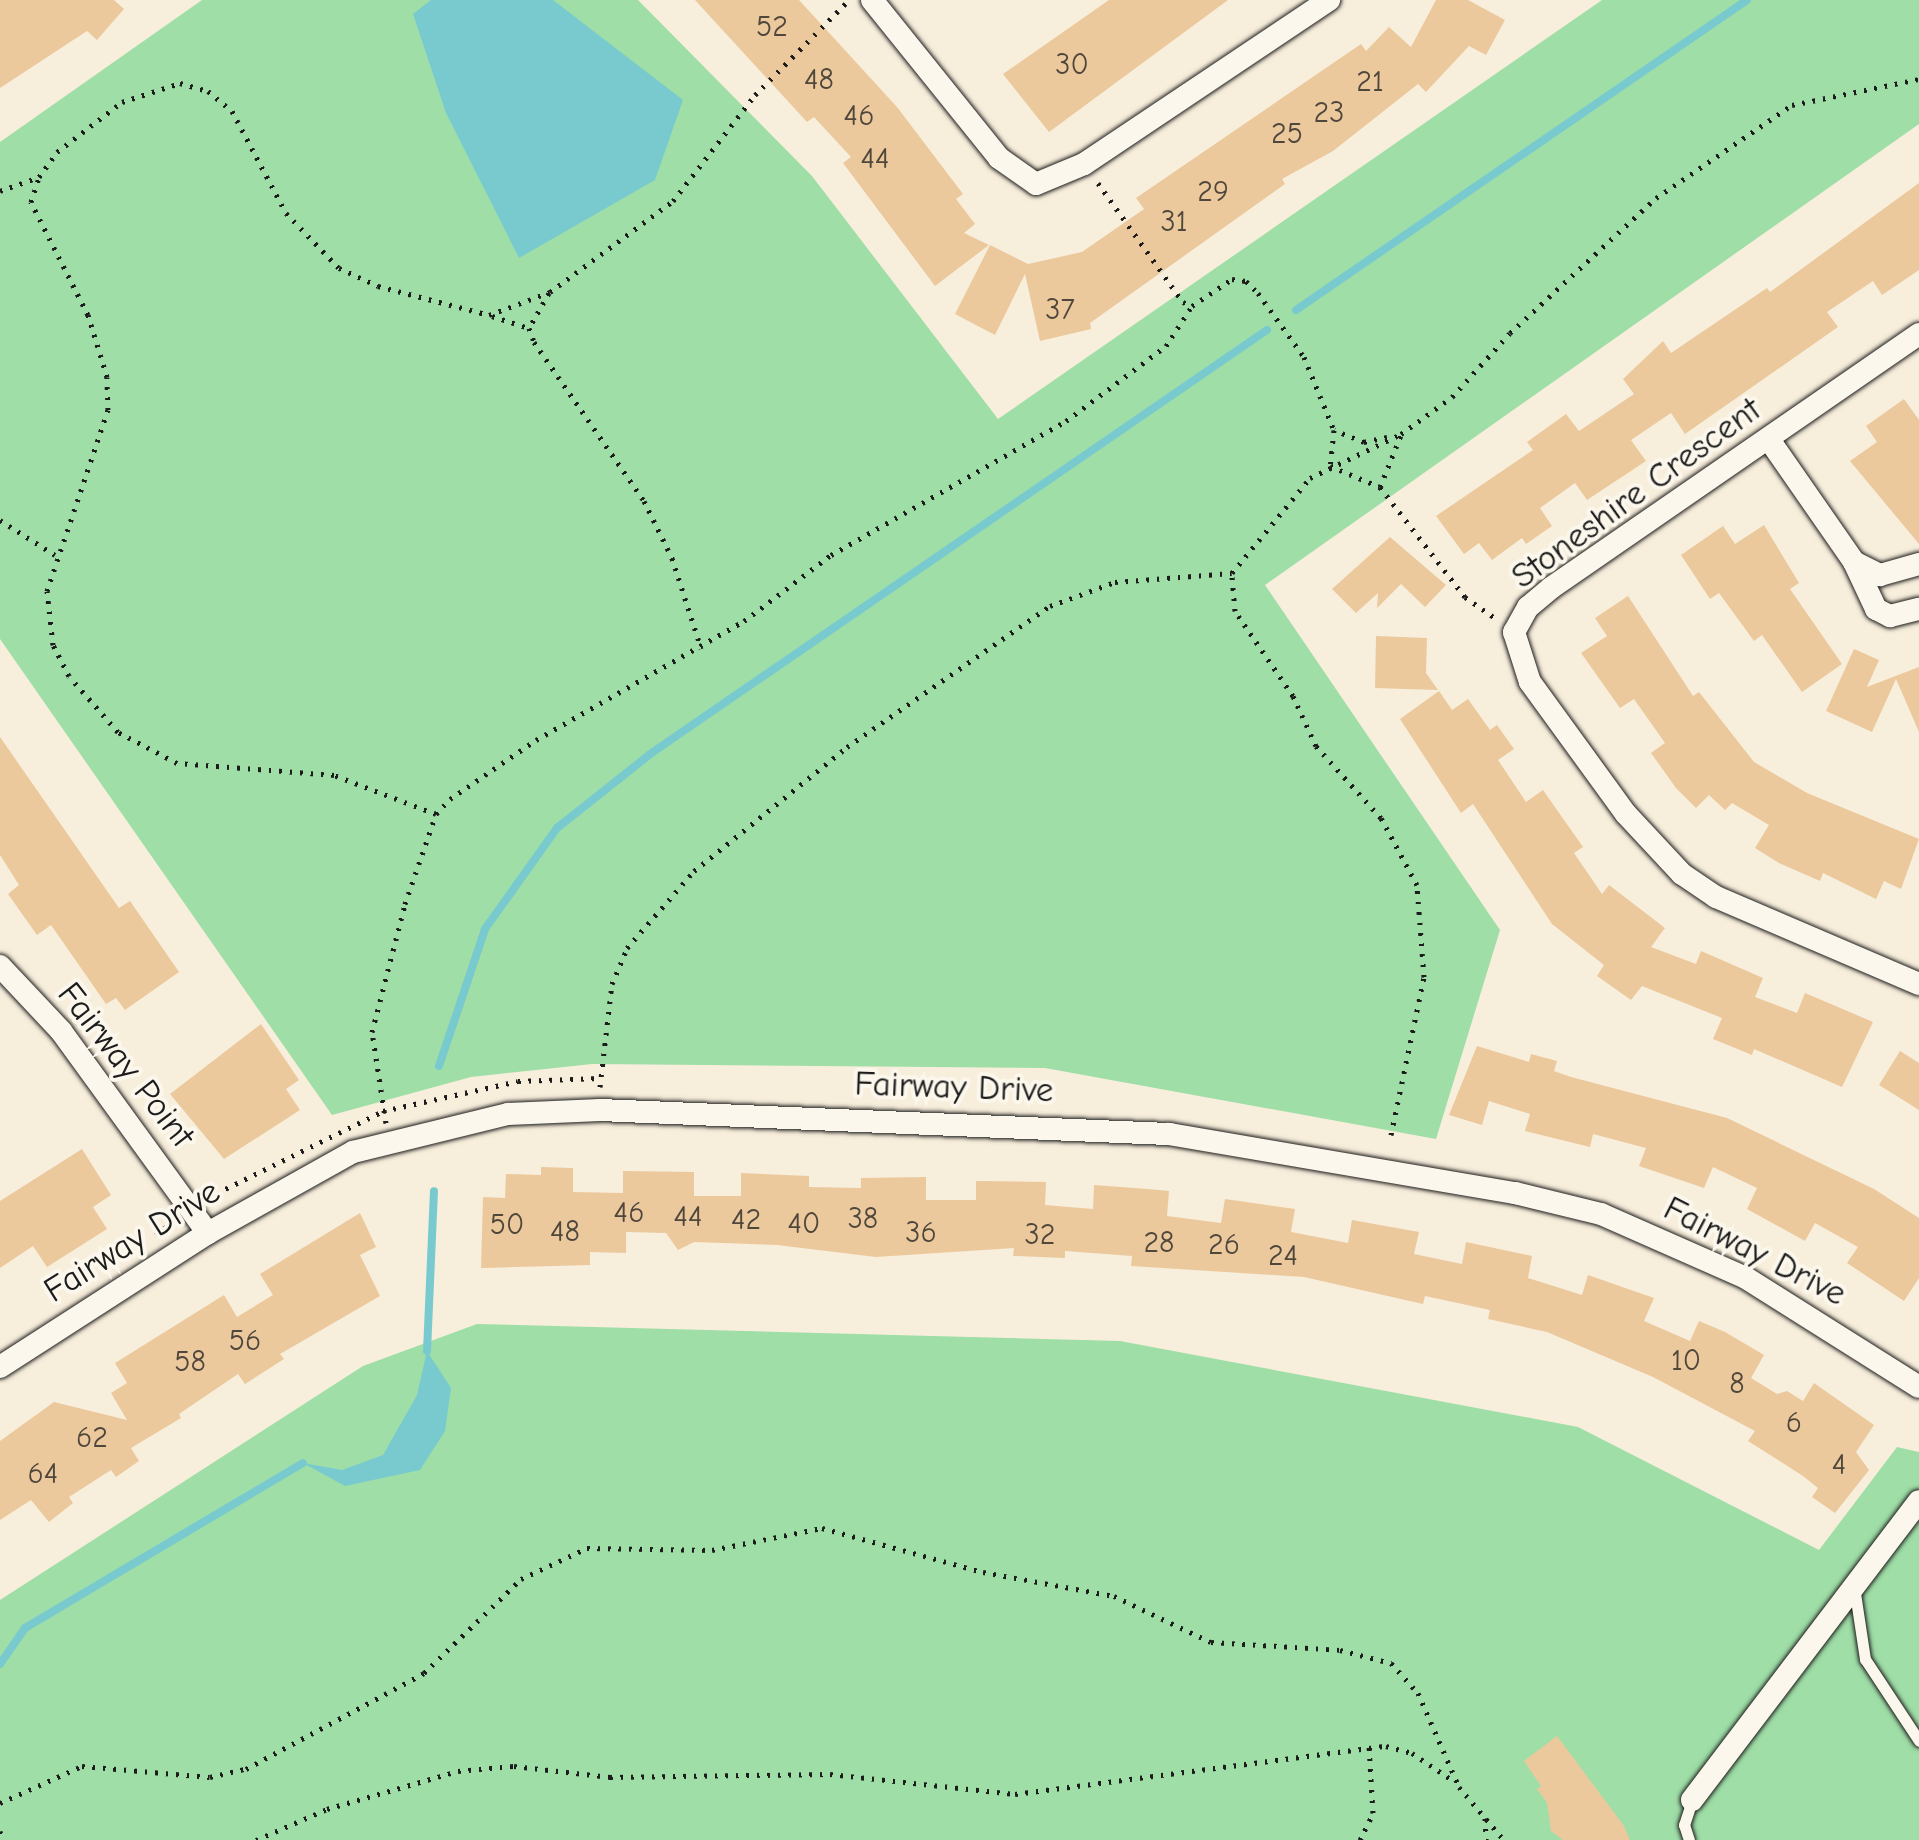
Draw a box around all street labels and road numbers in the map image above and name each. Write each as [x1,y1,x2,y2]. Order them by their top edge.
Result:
street label: Stoneshire Crescent [1503,388,1769,598]
street label: Fairway Point [49,974,203,1156]
street label: Fairway Drive [854,1063,1054,1111]
street label: Fairway Drive [36,1170,228,1312]
street label: Fairway Drive [1657,1187,1853,1315]

